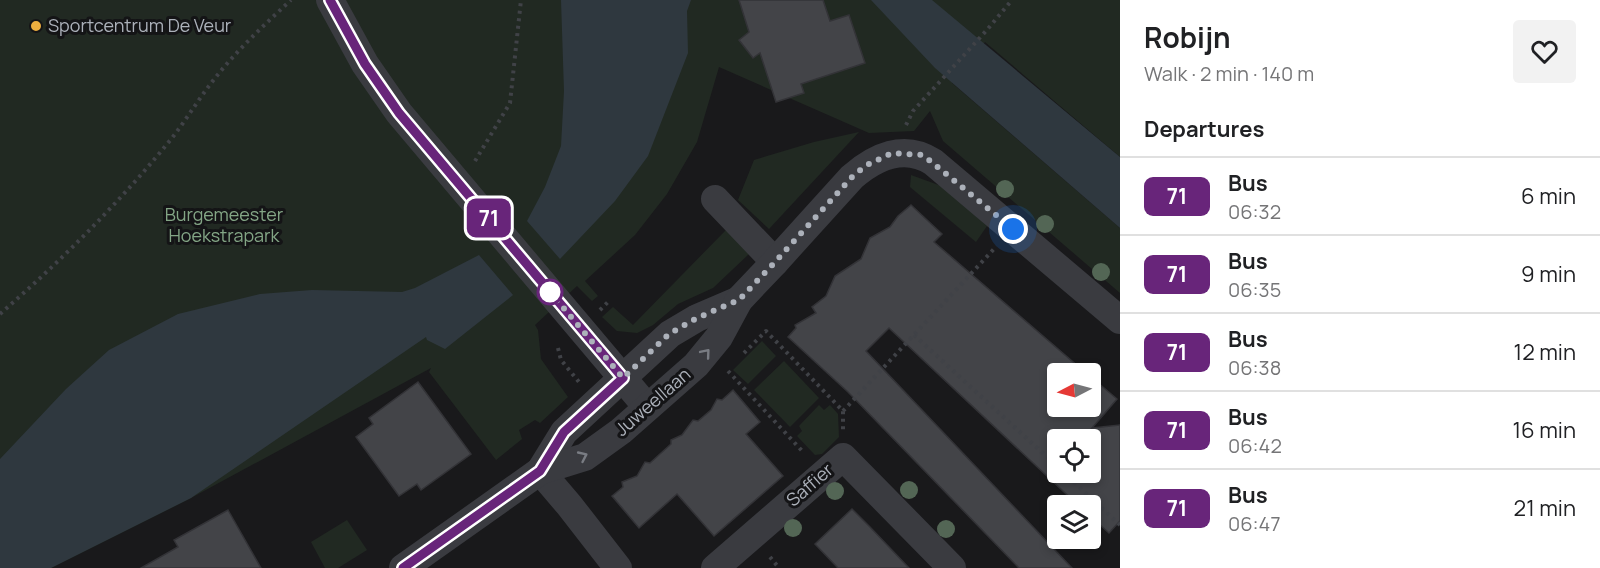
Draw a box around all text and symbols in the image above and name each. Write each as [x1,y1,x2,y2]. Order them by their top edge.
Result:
place label: Sportcentrum De Veur [48,13,232,37]
text: Robijn [1144,18,1230,56]
marker: Sportcentrum De Veur [29,19,43,33]
button: heart [1513,20,1576,83]
text: Walk · 2 min · 140 m [1144,60,1314,87]
text: Departures [1144,114,1264,144]
text: Bus [1228,168,1268,198]
text: 6 min [1521,181,1576,211]
text: 71 [1167,182,1187,210]
line badge: 71 [462,198,516,238]
text: 06:32 [1228,198,1281,225]
park label: Burgemeester Hoekstrapark [165,202,284,247]
text: 71 [479,204,499,232]
your location [998,214,1028,244]
text: Bus [1228,246,1268,276]
text: 9 min [1521,259,1576,289]
text: 71 [1167,260,1187,288]
text: 06:35 [1228,276,1281,303]
unlabelled marker [537,279,563,305]
text: Bus [1228,324,1268,354]
text: 12 min [1514,337,1576,367]
text: 71 [1167,338,1187,366]
one-way arrow [698,349,709,360]
text: 06:38 [1228,354,1281,381]
street label: Juweellaan [610,362,695,441]
north arrow [1047,363,1101,417]
map controls [1047,363,1101,549]
text: Bus [1228,402,1268,432]
text: 16 min [1513,415,1576,445]
text: 71 [1167,416,1187,444]
button: locate [1047,429,1101,483]
text: 06:42 [1228,432,1282,459]
one-way arrow [577,451,588,463]
street label: Saffier [781,457,838,511]
text: Bus [1228,480,1268,510]
text: 21 min [1514,493,1576,523]
text: 71 [1167,494,1187,522]
button: layers [1047,495,1101,549]
text: 06:47 [1228,510,1280,537]

